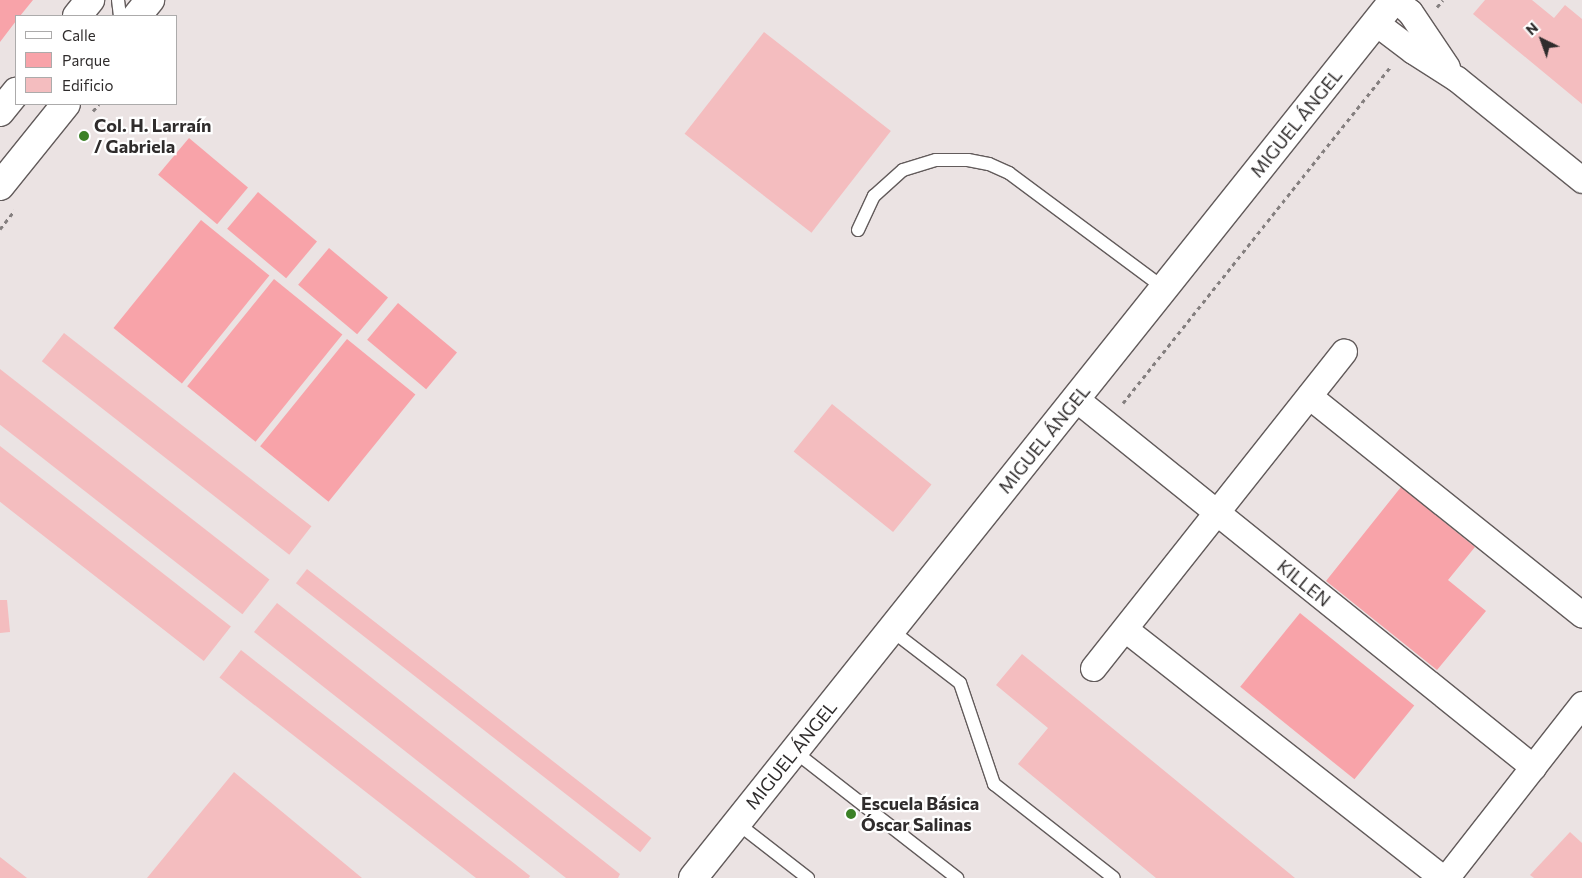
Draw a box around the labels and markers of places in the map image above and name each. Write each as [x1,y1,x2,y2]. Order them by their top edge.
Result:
place label: Col. H. Larraín / Gabriela [94,115,211,158]
marker: Col. H. Larraín / Gabriela [78,130,90,142]
place label: Escuela Básica Óscar Salinas [861,793,979,836]
marker: Escuela Básica Óscar Salinas [845,808,857,820]

